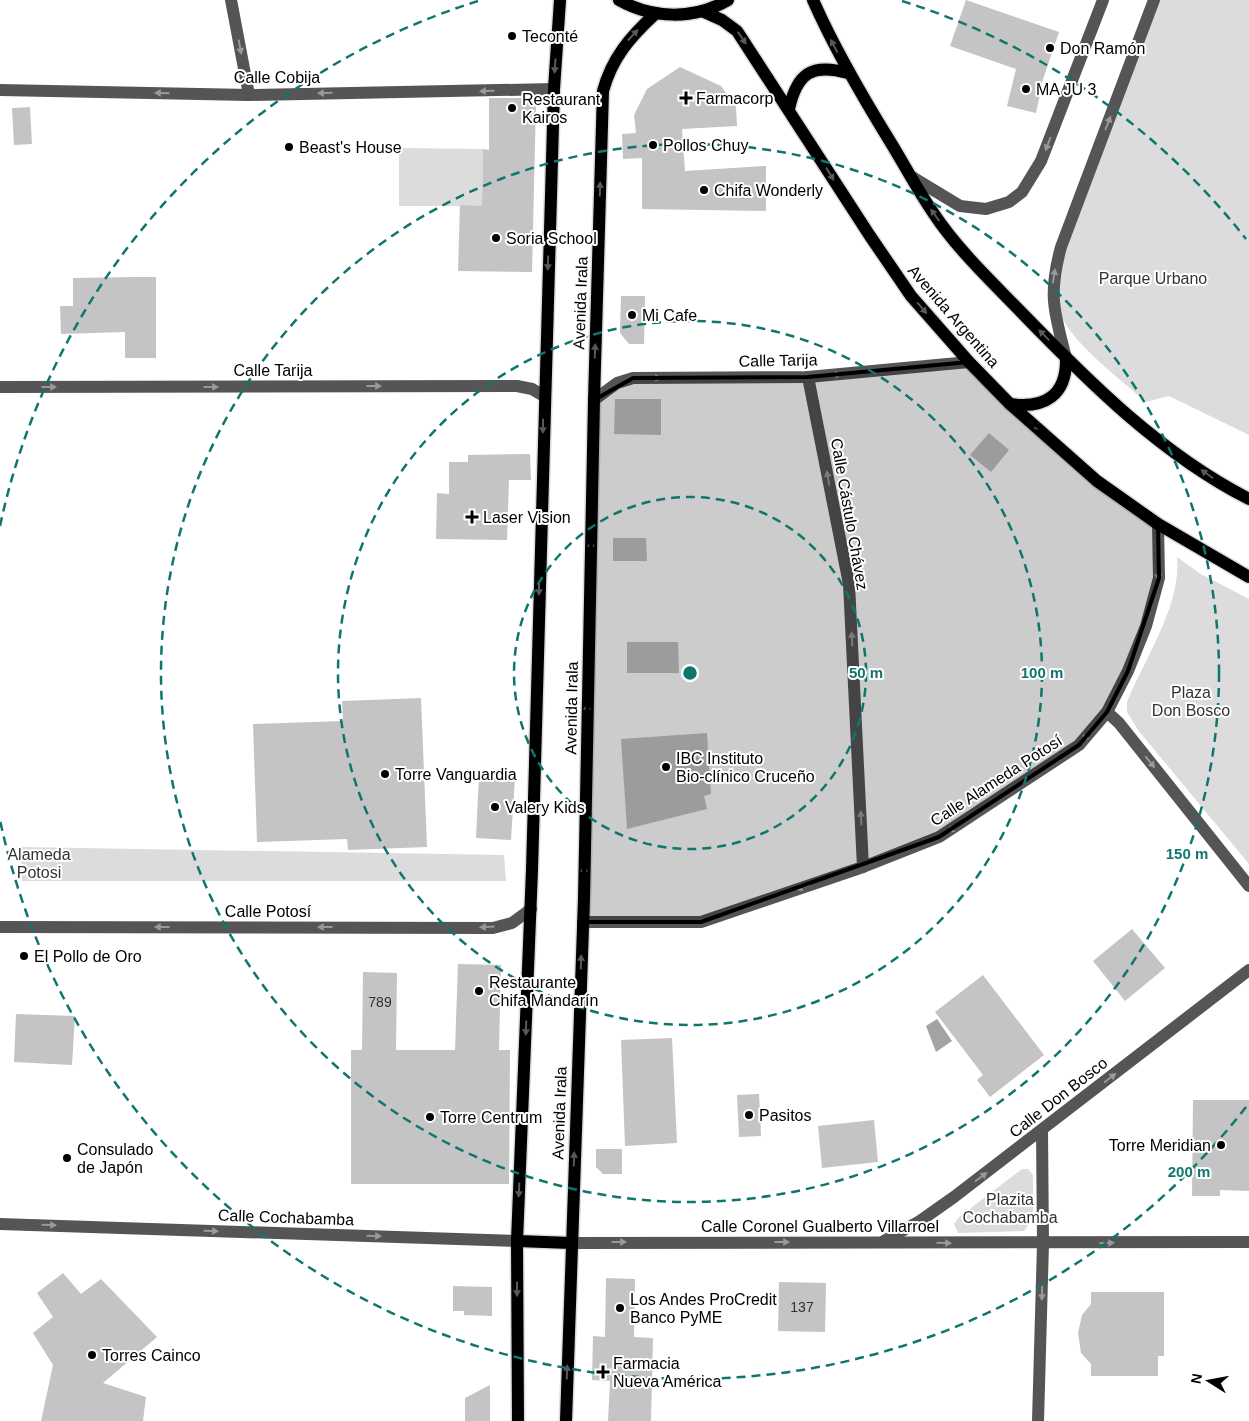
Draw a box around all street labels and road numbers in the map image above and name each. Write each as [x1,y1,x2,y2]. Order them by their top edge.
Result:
street label: Calle Cobija [234,69,320,86]
street label: Avenida Irala [570,256,591,350]
street label: Avenida Argentina [905,262,1003,371]
street label: Calle Tarija [738,351,818,370]
street label: Calle Tarija [234,362,313,379]
street label: Calle Cástulo Chávez [828,437,871,591]
street label: Avenida Irala [562,661,581,755]
street label: Calle Alameda Potosí [927,731,1066,829]
street label: Calle Potosí [225,903,312,920]
street label: Calle Don Bosco [1006,1054,1111,1141]
street label: Avenida Irala [549,1066,570,1160]
street label: Calle Cochabamba [218,1207,354,1228]
street label: Calle Coronel Gualberto Villarroel [701,1218,939,1235]

